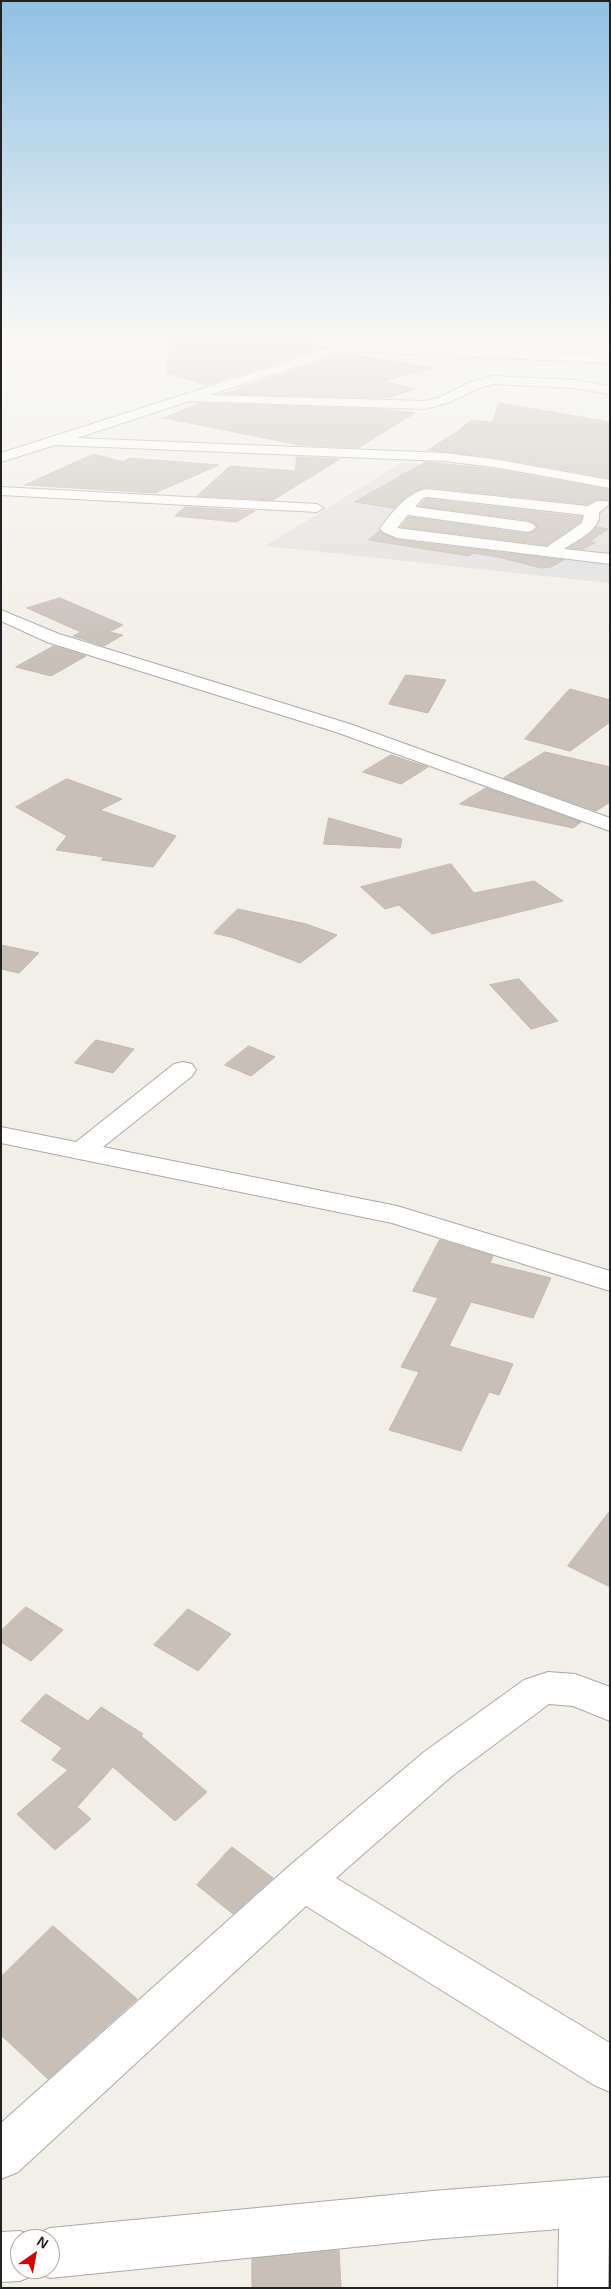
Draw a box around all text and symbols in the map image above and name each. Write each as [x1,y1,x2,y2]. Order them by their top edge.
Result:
north arrow [10,2229,60,2279]
text: N [34,2233,51,2252]

